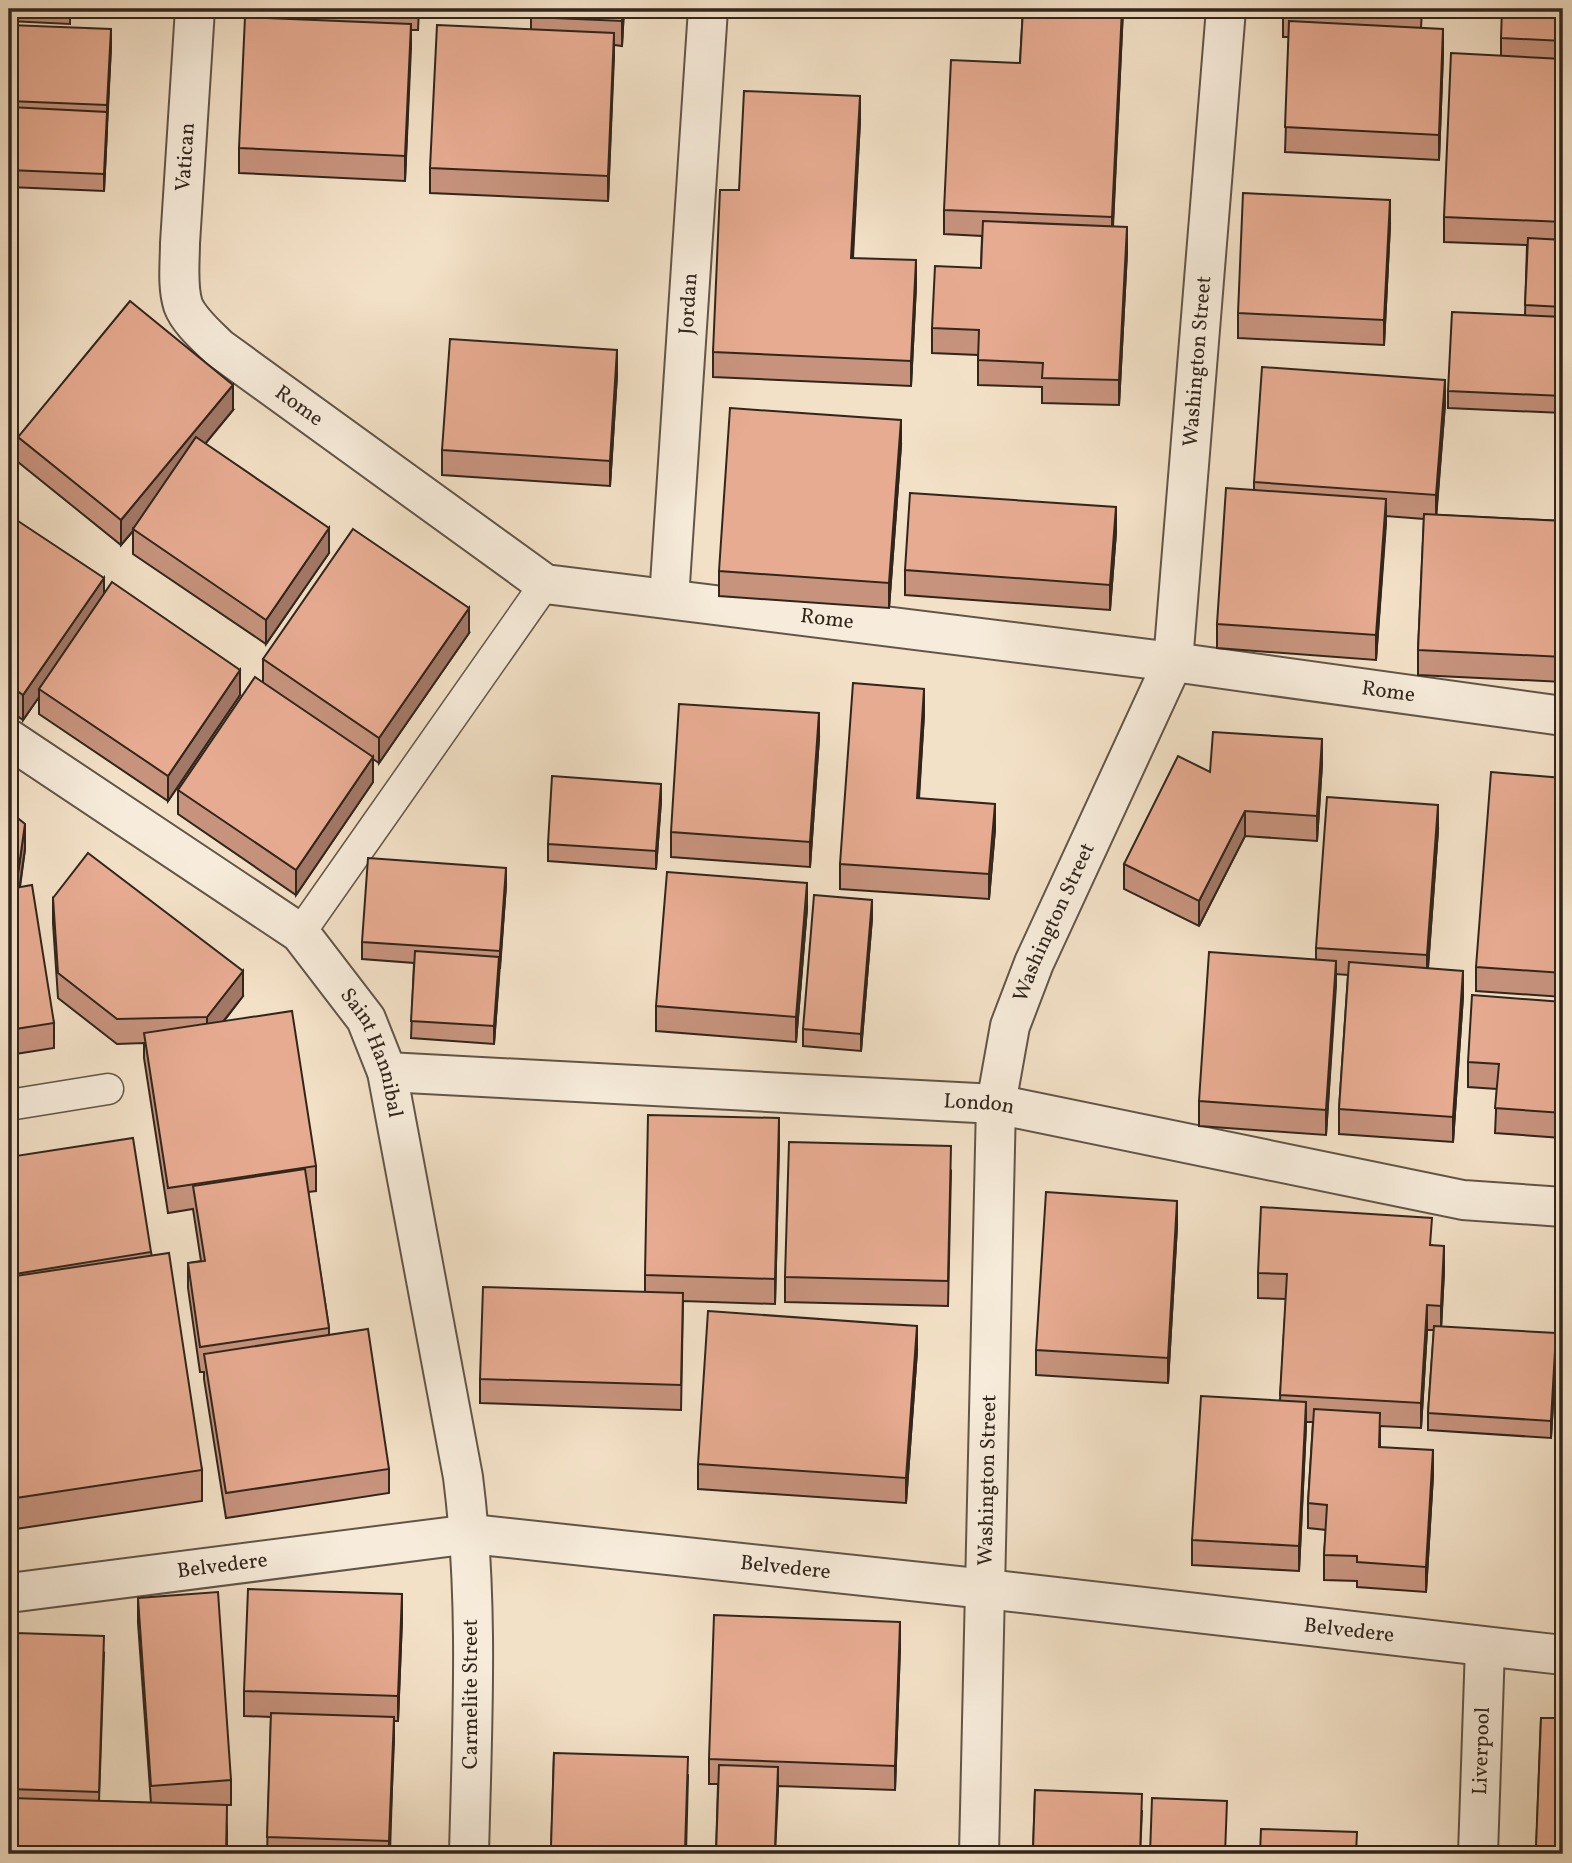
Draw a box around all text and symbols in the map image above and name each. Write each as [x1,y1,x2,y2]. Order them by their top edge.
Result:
street label: Vatican [169,122,203,192]
street label: Jordan [672,272,705,335]
street label: Washington Street [1176,275,1219,448]
street label: Rome [269,378,329,433]
street label: Rome [799,601,856,637]
street label: Rome [1360,674,1417,710]
street label: Washington Street [1006,838,1102,1006]
street label: Saint Hannibal [333,982,410,1120]
street label: London [943,1087,1017,1122]
street label: Washington Street [971,1394,1004,1566]
street label: Belvedere [175,1546,269,1586]
street label: Belvedere [739,1548,832,1587]
street label: Belvedere [1302,1611,1396,1650]
street label: Carmelite Street [457,1619,486,1769]
street label: Liverpool [1465,1706,1497,1796]

